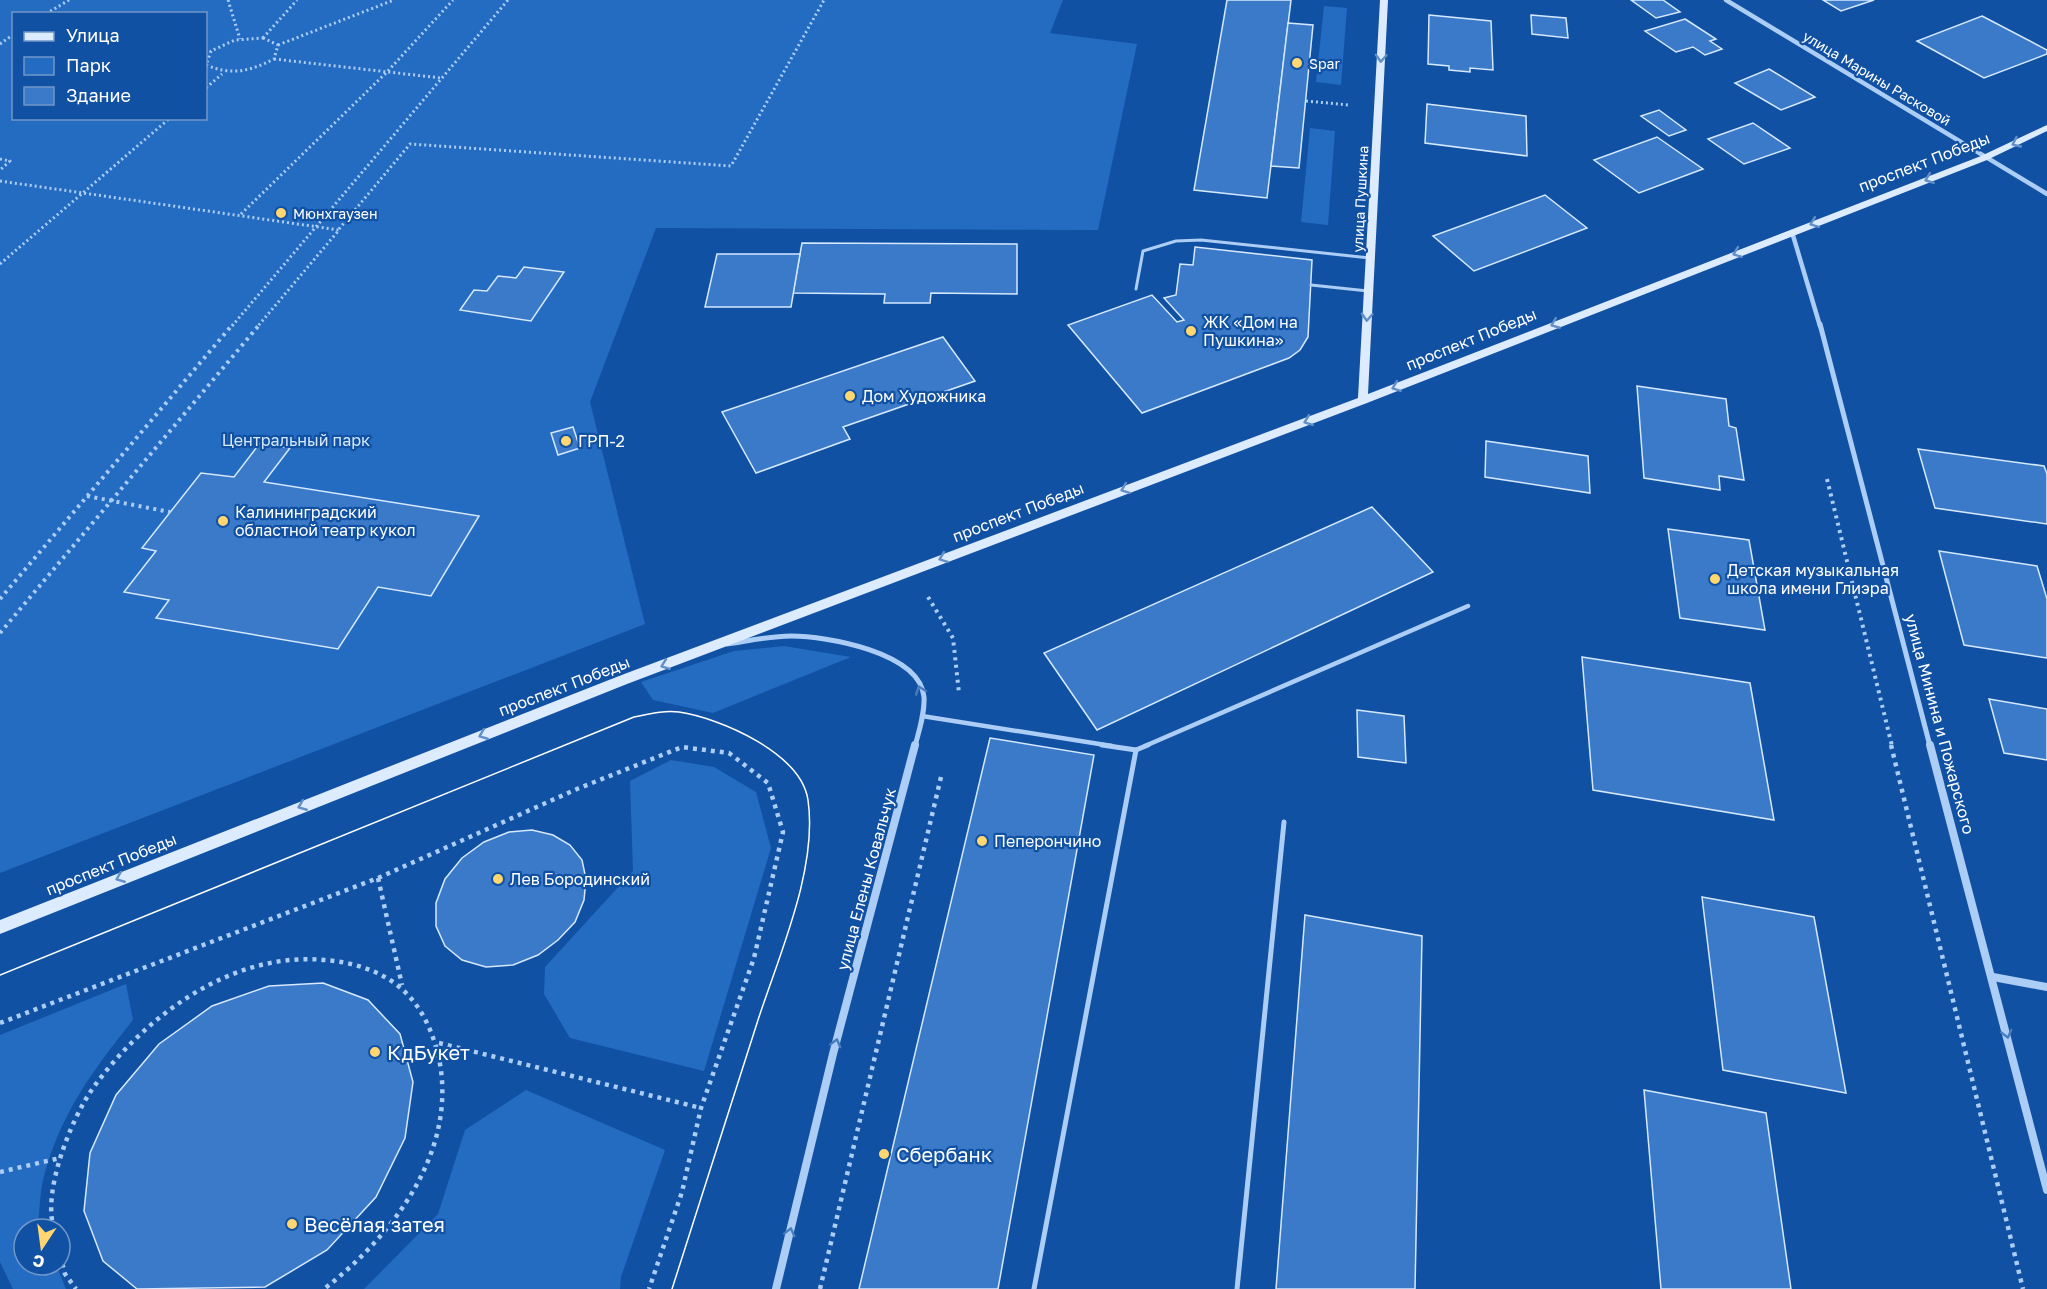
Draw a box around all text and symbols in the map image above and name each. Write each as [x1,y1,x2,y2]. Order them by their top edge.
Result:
legend [12,12,207,120]
text: Улица [66,24,120,46]
street label: улица Марины Расковой [1800,27,1954,129]
text: Парк [66,54,111,76]
one-way arrow [1374,54,1387,63]
place label: Spar [1309,55,1340,72]
marker: Spar [1290,56,1304,70]
text: Здание [66,84,131,106]
street label: проспект Победы [1855,128,1993,196]
one-way arrow [2011,136,2022,148]
street label: улица Пушкина [1349,145,1371,253]
one-way arrow [1925,172,1936,184]
place label: Мюнхгаузен [293,205,378,222]
marker: Мюнхгаузен [274,206,288,220]
one-way arrow [1810,216,1821,228]
one-way arrow [1732,245,1743,258]
street label: проспект Победы [1403,304,1539,374]
place label: ЖК «Дом на Пушкина» [1203,312,1298,350]
one-way arrow [1361,312,1374,321]
one-way arrow [1551,317,1562,329]
marker: ЖК «Дом на Пушкина» [1184,324,1198,338]
one-way arrow [1392,380,1403,392]
place label: Дом Художника [862,386,986,406]
marker: Дом Художника [843,389,857,403]
one-way arrow [1303,413,1314,426]
park label: Центральный парк [222,430,370,450]
place label: ГРП-2 [578,431,625,451]
marker: ГРП-2 [559,434,573,448]
street label: проспект Победы [949,478,1087,546]
one-way arrow [1121,482,1132,494]
place label: Калининградский областной театр кукол [235,502,416,540]
marker: Калининградский областной театр кукол [216,514,230,528]
one-way arrow [938,551,949,563]
place label: Детская музыкальная школа имени Глиэра [1727,560,1899,598]
marker: Детская музыкальная школа имени Глиэра [1708,572,1722,586]
street label: улица Минина и Пожарского [1901,612,1979,836]
street label: проспект Победы [495,652,633,720]
one-way arrow [660,657,671,670]
one-way arrow [915,686,928,696]
one-way arrow [478,728,489,740]
street label: улица Елены Ковальчук [832,785,900,973]
one-way arrow [297,799,308,812]
street label: проспект Победы [43,829,179,899]
place label: Пеперончино [994,831,1101,851]
marker: Пеперончино [975,834,989,848]
place label: Лев Бородинский [510,869,650,889]
one-way arrow [116,871,127,883]
marker: Лев Бородинский [491,872,505,886]
one-way arrow [2000,1029,2013,1039]
one-way arrow [829,1038,841,1049]
place label: КдБукет [387,1040,470,1064]
marker: КдБукет [368,1045,382,1059]
place label: Сбербанк [896,1142,992,1166]
marker: Сбербанк [877,1147,891,1161]
place label: Весёлая затея [304,1212,445,1236]
north arrow [12,1217,72,1277]
marker: Весёлая затея [285,1217,299,1231]
one-way arrow [782,1227,795,1237]
text: С [31,1251,46,1273]

